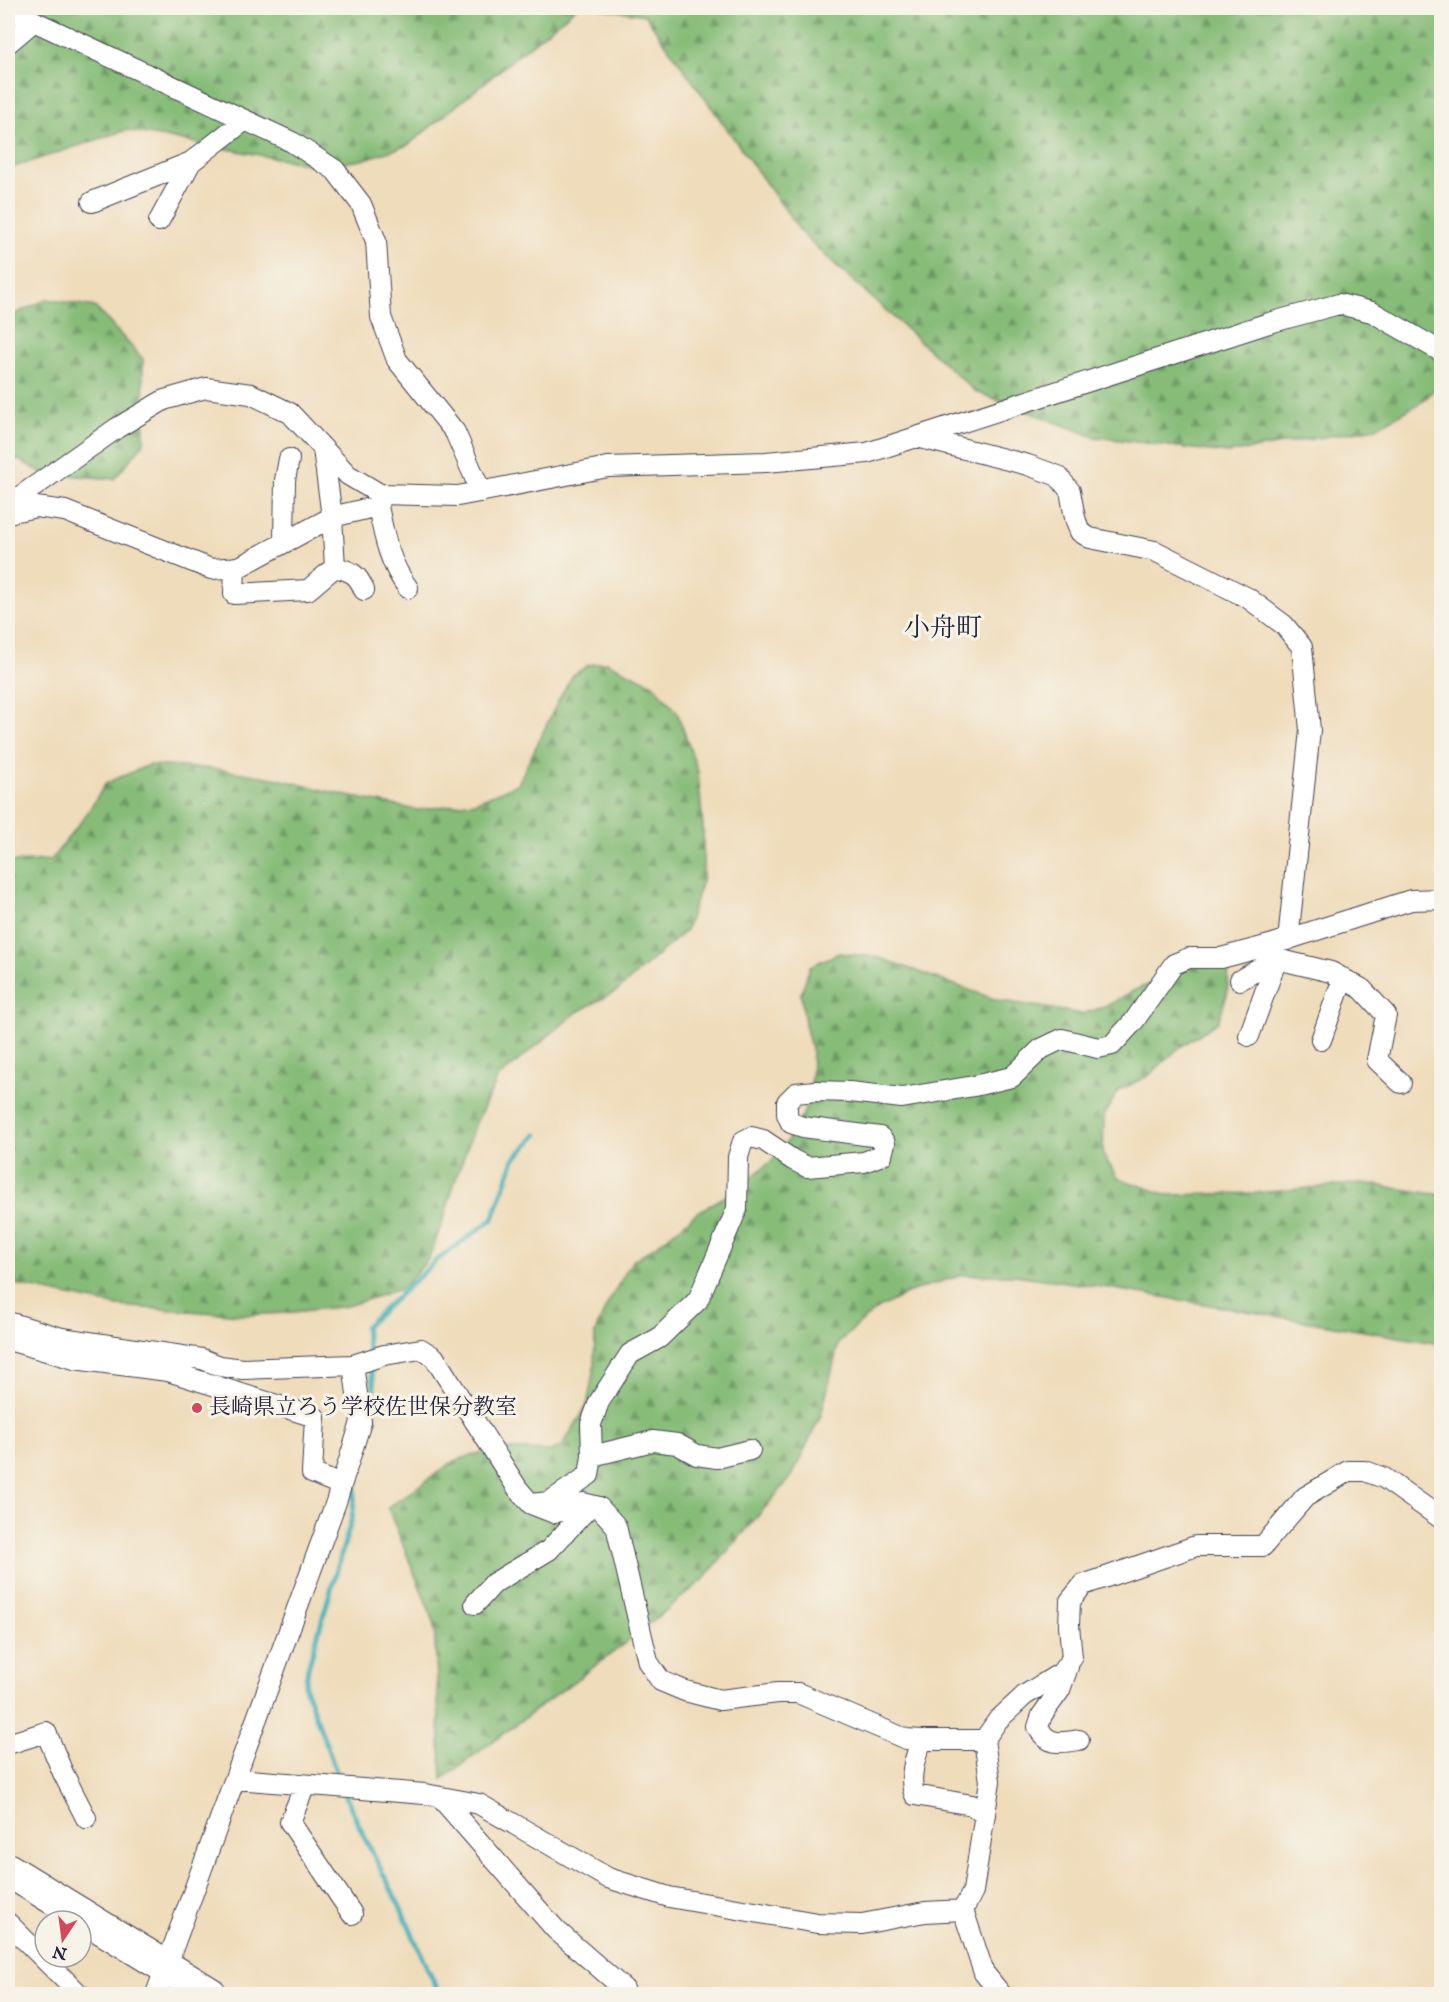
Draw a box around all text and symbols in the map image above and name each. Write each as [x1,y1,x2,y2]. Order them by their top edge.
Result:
district label: 小舟町 [904,612,982,645]
place label: 長崎県立ろう学校佐世保分教室 [209,1394,517,1422]
marker: 長崎県立ろう学校佐世保分教室 [190,1401,204,1415]
north arrow [33,1909,93,1969]
text: N [51,1940,70,1963]

